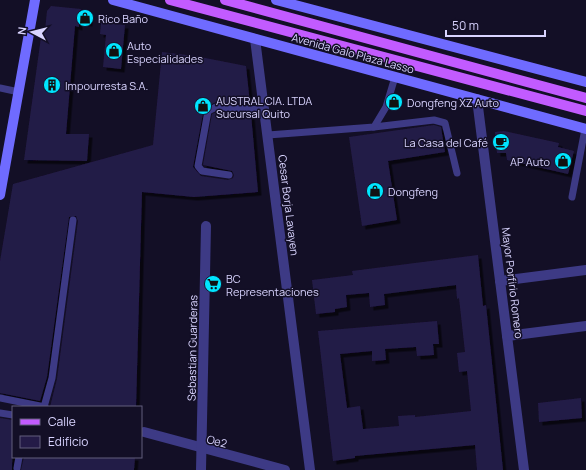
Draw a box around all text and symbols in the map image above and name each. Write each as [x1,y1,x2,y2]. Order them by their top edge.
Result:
shop icon: Rico Baño [75,8,95,28]
place label: Rico Baño [98,11,149,26]
north arrow [12,12,52,52]
scale bar [446,12,545,38]
text: 50 m [452,17,479,34]
text: N [14,26,30,36]
street label: Avenida Galo Plaza Lasso [290,29,416,77]
place label: Auto Especialidades [127,38,203,66]
shop icon: Auto Especialidades [104,41,124,61]
building icon: Impourresta S.A. [42,75,62,95]
place label: Impourresta S.A. [65,78,148,93]
shop icon: Dongfeng XZ Auto [384,92,404,112]
place label: AUSTRAL CIA. LTDA Sucursal Quito [216,93,312,121]
place label: Dongfeng XZ Auto [407,95,499,110]
shop icon: AUSTRAL CIA. LTDA Sucursal Quito [193,96,213,116]
cafe icon: La Casa del Café [491,132,511,152]
place label: La Casa del Café [404,135,489,150]
shop icon: AP Auto [553,151,573,171]
street label: Cesar Borja Lavayen [275,154,303,256]
place label: AP Auto [510,154,550,169]
shop icon: Dongfeng [365,181,385,201]
place label: Dongfeng [388,184,438,199]
street label: Mayor Porfirio Romero [499,227,527,340]
place label: BC Representaciones [226,271,319,299]
supermarket icon: BC Representaciones [203,274,223,294]
street label: Sebastian Guarderas [184,295,200,401]
legend [12,406,142,458]
text: Calle [48,413,76,430]
street label: Oe2 [205,431,229,451]
text: Edificio [48,433,88,450]

